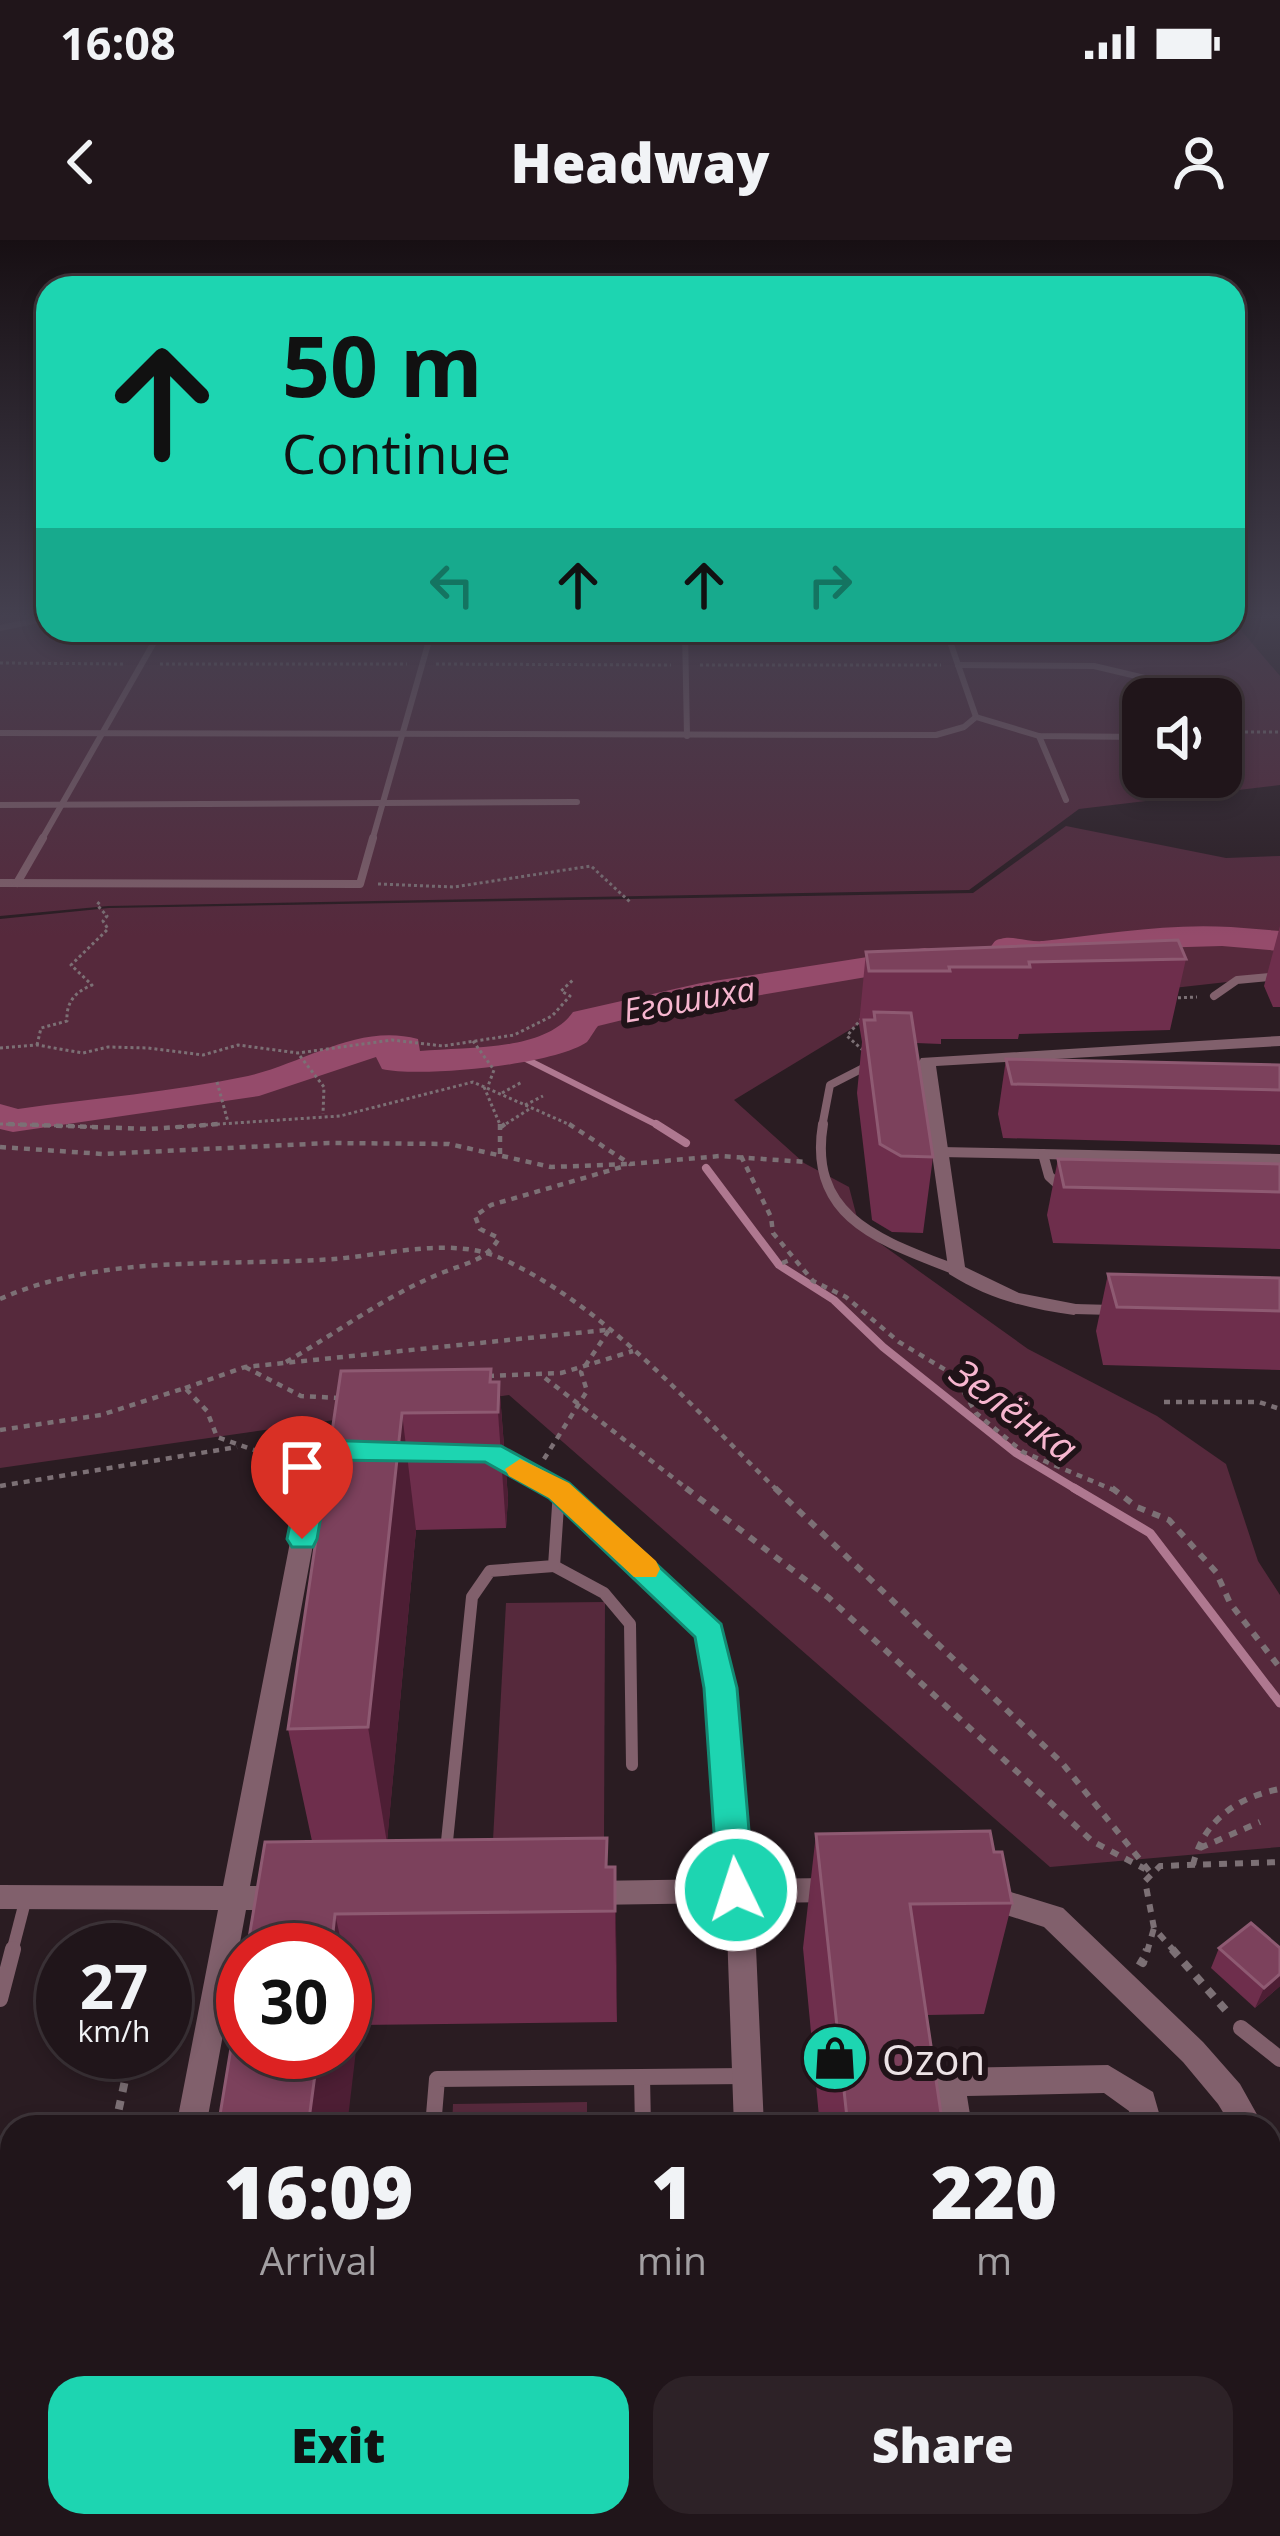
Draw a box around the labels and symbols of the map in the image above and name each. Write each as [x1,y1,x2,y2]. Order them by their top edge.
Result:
water label: Егошиха [620,965,758,1033]
water label: Зелёнка [940,1344,1089,1473]
pin [251,1416,353,1539]
position arrow [673,1827,799,1953]
speed limit sign: 30 [216,1923,372,2079]
shop icon: Ozon [800,2023,870,2093]
place label: Ozon [882,2030,985,2087]

